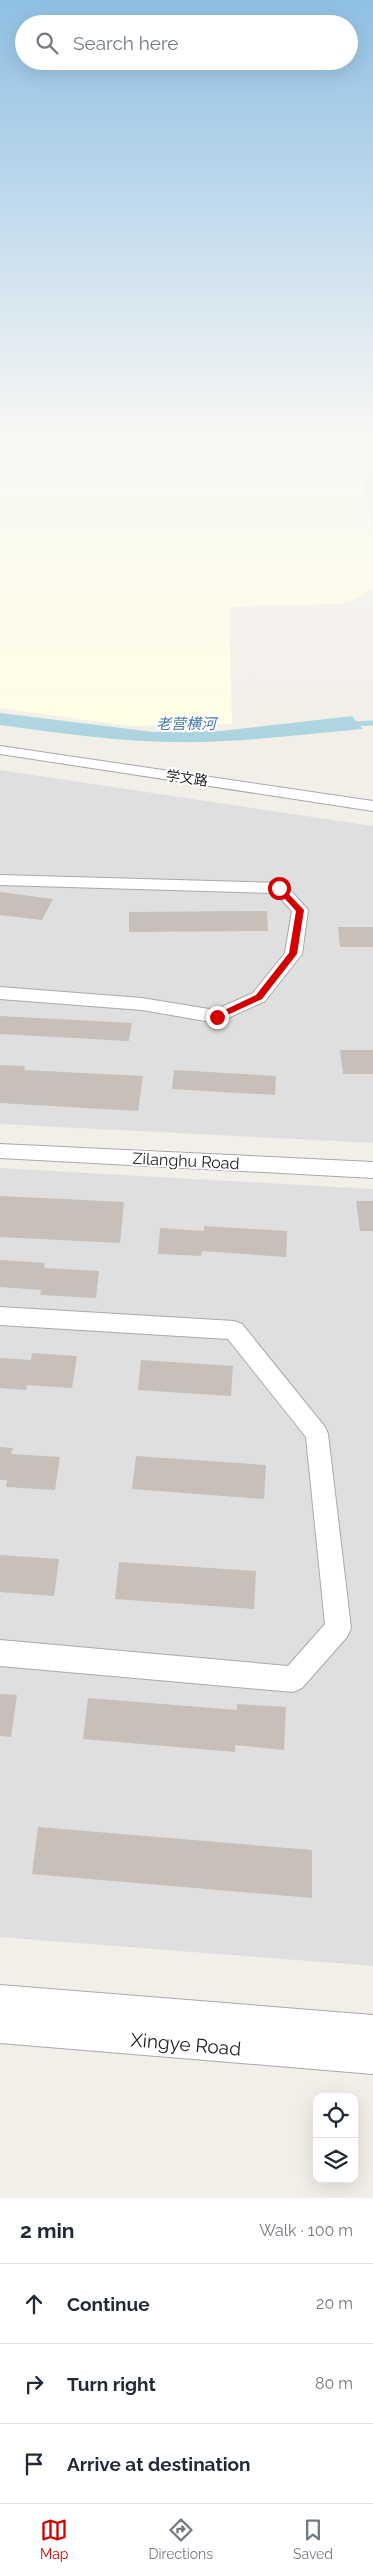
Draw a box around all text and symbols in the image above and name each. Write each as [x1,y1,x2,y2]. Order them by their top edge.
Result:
search box [15,15,358,70]
icon: search [33,29,61,57]
text: Search here [73,32,179,54]
water label: 老营横河 [156,715,219,733]
street label: 学文路 [165,767,209,789]
route start [268,877,291,900]
route end [206,1006,229,1029]
street label: Zilanghu Road [132,1149,240,1173]
street label: Xingye Road [130,2028,242,2060]
map controls [313,2093,358,2183]
button: locate [313,2093,358,2138]
button: layers [313,2138,358,2183]
text: 2 min [20,2218,74,2243]
text: Walk · 100 m [259,2221,353,2240]
icon: ahead [20,2290,48,2318]
text: Continue [67,2293,150,2315]
text: 20 m [316,2294,353,2313]
icon: right [20,2370,48,2398]
text: Turn right [67,2373,156,2395]
text: 80 m [315,2374,353,2393]
icon: arrive [20,2450,48,2478]
text: Arrive at destination [67,2453,251,2475]
tab: Map [40,2516,68,2562]
tab: Directions [148,2516,213,2562]
tab: Saved [293,2516,333,2562]

